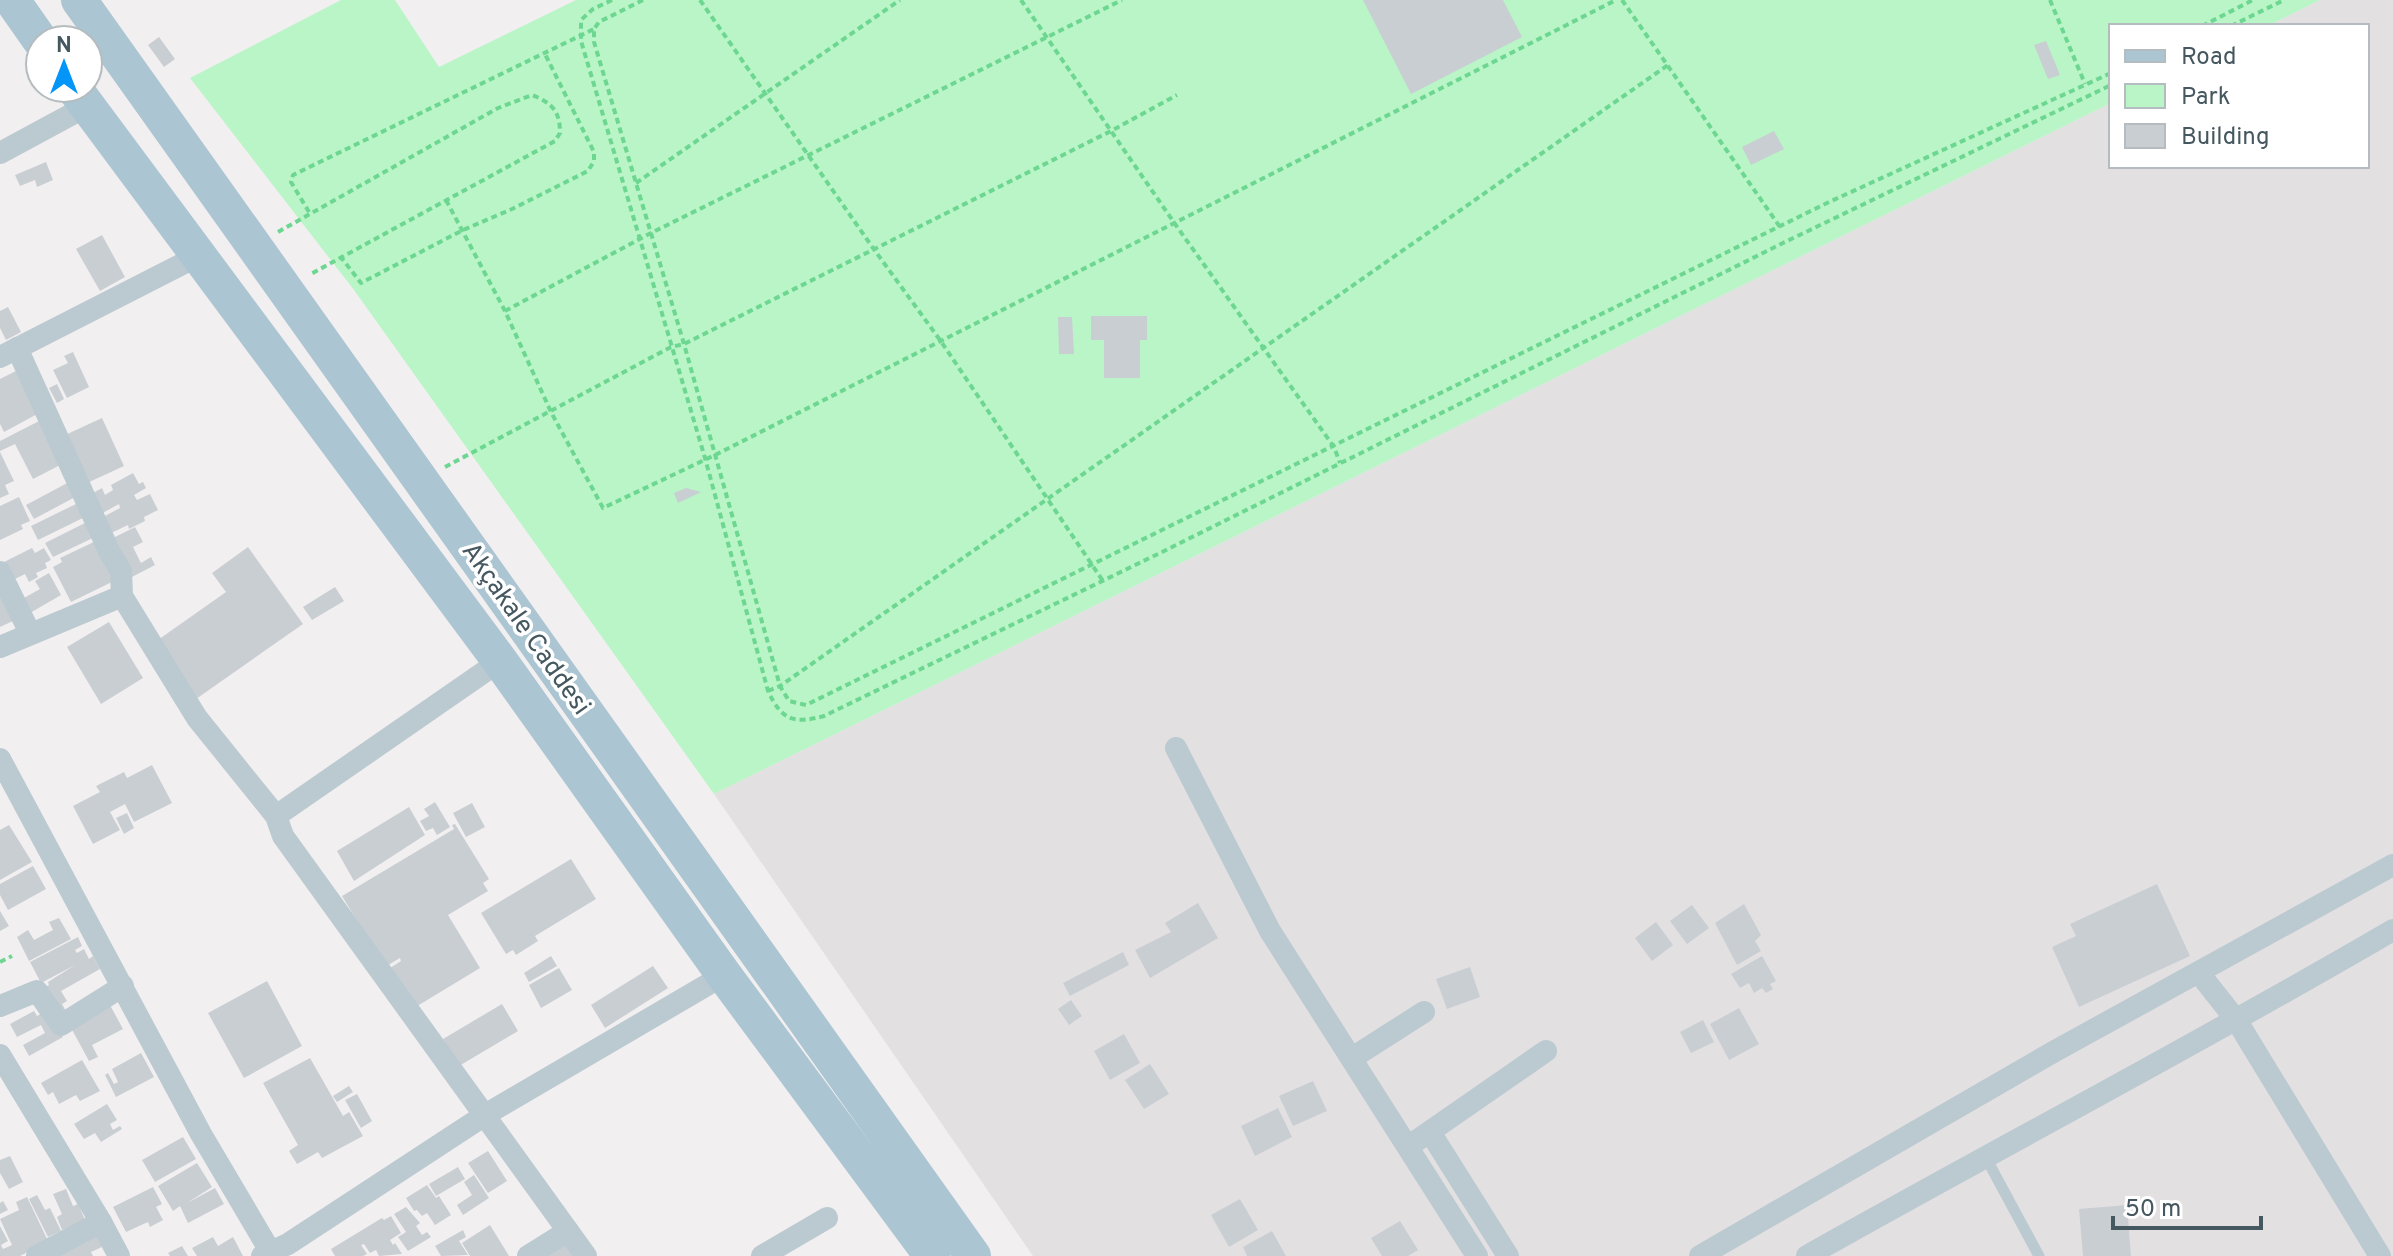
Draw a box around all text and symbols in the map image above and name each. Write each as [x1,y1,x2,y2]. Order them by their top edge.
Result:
north arrow [24,24,104,104]
legend [2109,24,2369,168]
text: N [56,33,72,60]
text: Road [2181,43,2237,73]
text: Park [2181,83,2231,113]
text: Building [2181,123,2270,153]
street label: Akçakale Caddesi [453,537,597,722]
scale bar [2113,1180,2261,1230]
text: 50 m [2125,1195,2181,1225]

